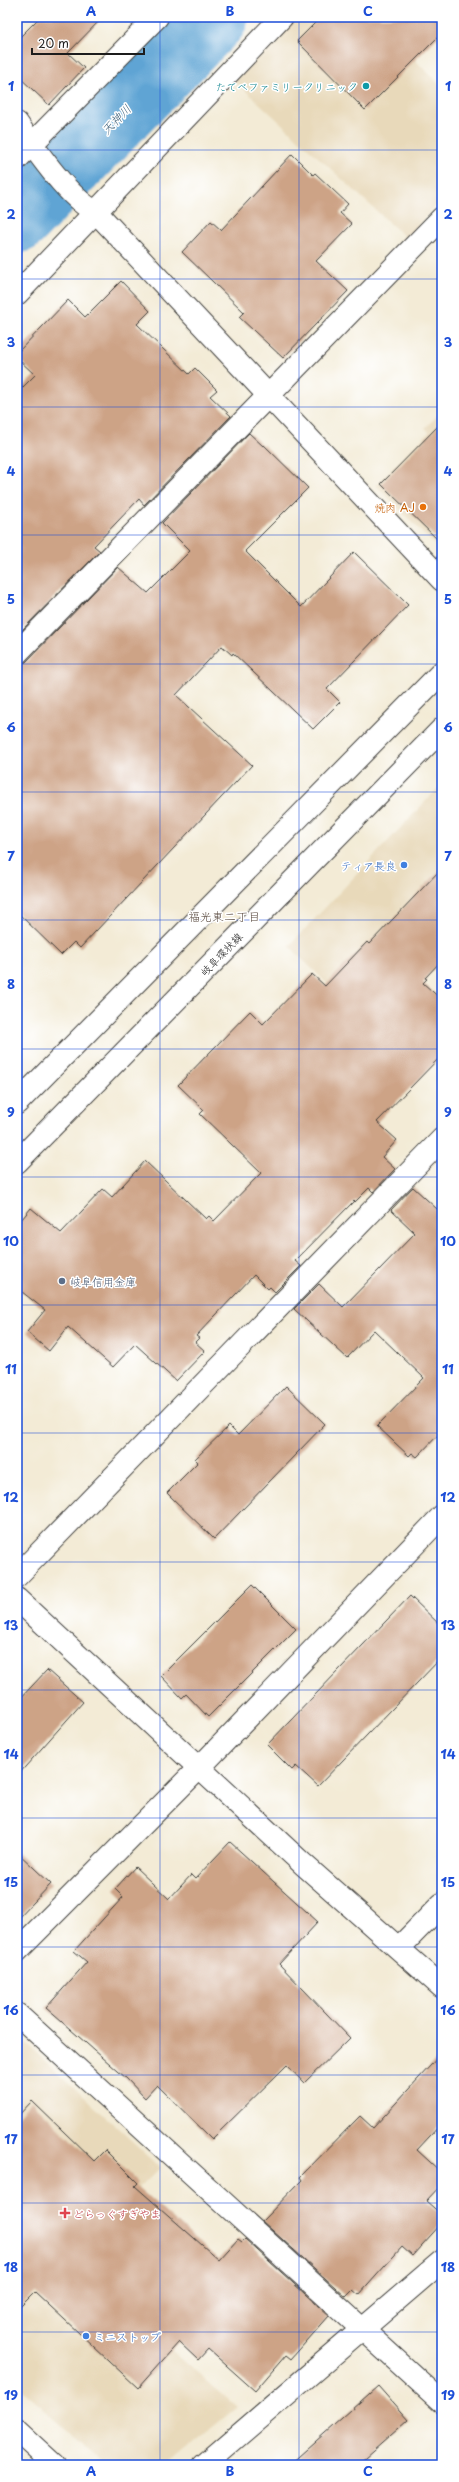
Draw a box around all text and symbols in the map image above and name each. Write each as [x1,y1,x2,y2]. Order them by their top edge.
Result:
text: A [86,1,96,20]
text: B [226,1,235,20]
text: C [363,1,373,20]
scale bar [32,30,144,56]
text: 20 m [38,34,69,52]
text: 1 [8,76,14,95]
text: 1 [445,76,451,95]
place label: たてべファミリークリニック [215,78,358,95]
marker: たてべファミリークリニック [361,81,371,91]
water label: 天神川 [97,100,135,138]
text: 2 [6,204,16,223]
text: 2 [443,204,453,223]
text: 3 [7,332,16,351]
text: 3 [444,332,453,351]
text: 4 [7,461,16,480]
text: 4 [444,461,453,480]
place label: 焼肉 AJ [374,499,415,516]
marker: 焼肉 AJ [418,502,428,512]
text: 5 [7,589,15,608]
text: 5 [444,589,452,608]
text: 6 [6,717,16,736]
text: 6 [443,717,453,736]
text: 7 [7,846,15,865]
text: 7 [444,846,452,865]
place label: ティア長良 [341,857,396,874]
marker: ティア長良 [399,860,409,870]
district label: 福光東二丁目 [188,907,260,925]
street label: 岐阜環状線 [196,928,246,980]
text: 8 [7,974,15,993]
text: 8 [444,974,452,993]
text: 9 [7,1102,15,1121]
text: 9 [444,1102,452,1121]
text: 10 [3,1231,19,1250]
text: 10 [440,1231,456,1250]
place label: 岐阜信用金庫 [70,1273,136,1290]
marker: 岐阜信用金庫 [57,1276,67,1286]
text: 11 [5,1359,17,1378]
text: 11 [442,1359,454,1378]
text: 12 [3,1487,19,1506]
text: 12 [440,1487,456,1506]
text: 13 [4,1615,19,1634]
text: 13 [441,1615,456,1634]
text: 14 [3,1744,19,1763]
text: 14 [440,1744,456,1763]
text: 15 [4,1872,18,1891]
text: 15 [441,1872,455,1891]
text: 16 [3,2000,19,2019]
text: 16 [440,2000,456,2019]
text: 17 [4,2129,18,2148]
text: 17 [441,2129,455,2148]
place label: どらっぐすぎやま [73,2205,161,2222]
marker: どらっぐすぎやま [60,2208,70,2218]
text: 18 [4,2257,18,2276]
text: 18 [441,2257,455,2276]
place label: ミニストップ [94,2328,161,2345]
marker: ミニストップ [81,2331,91,2341]
text: 19 [4,2385,18,2404]
text: 19 [441,2385,455,2404]
text: A [86,2461,96,2480]
text: B [226,2461,235,2480]
text: C [363,2461,373,2480]

